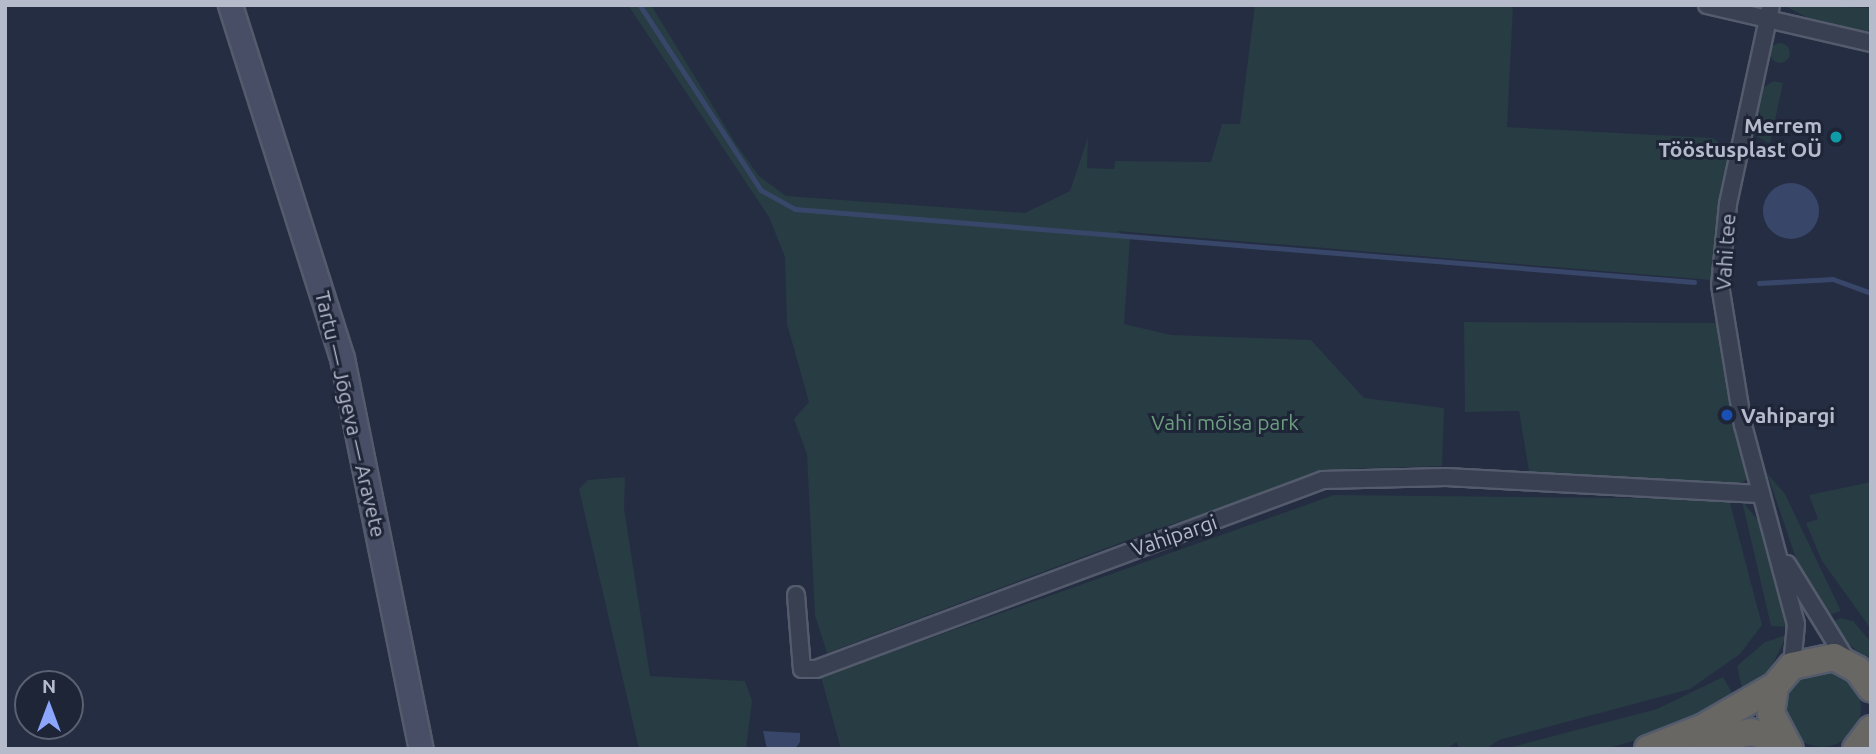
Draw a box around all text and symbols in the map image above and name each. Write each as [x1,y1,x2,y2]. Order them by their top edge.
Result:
place label: Merrem Tööstusplast OÜ [1659,112,1822,162]
marker: Merrem Tööstusplast OÜ [1828,129,1844,145]
street label: Vahi tee [1710,213,1740,291]
street label: Tartu — Jõgeva — Aravete [310,288,392,540]
place label: Vahipargi [1741,402,1835,428]
marker: Vahipargi [1719,407,1735,423]
park label: Vahi mõisa park [1151,409,1299,435]
street label: Vahipargi [1128,509,1220,561]
north arrow [14,670,84,740]
text: N [42,675,56,697]

